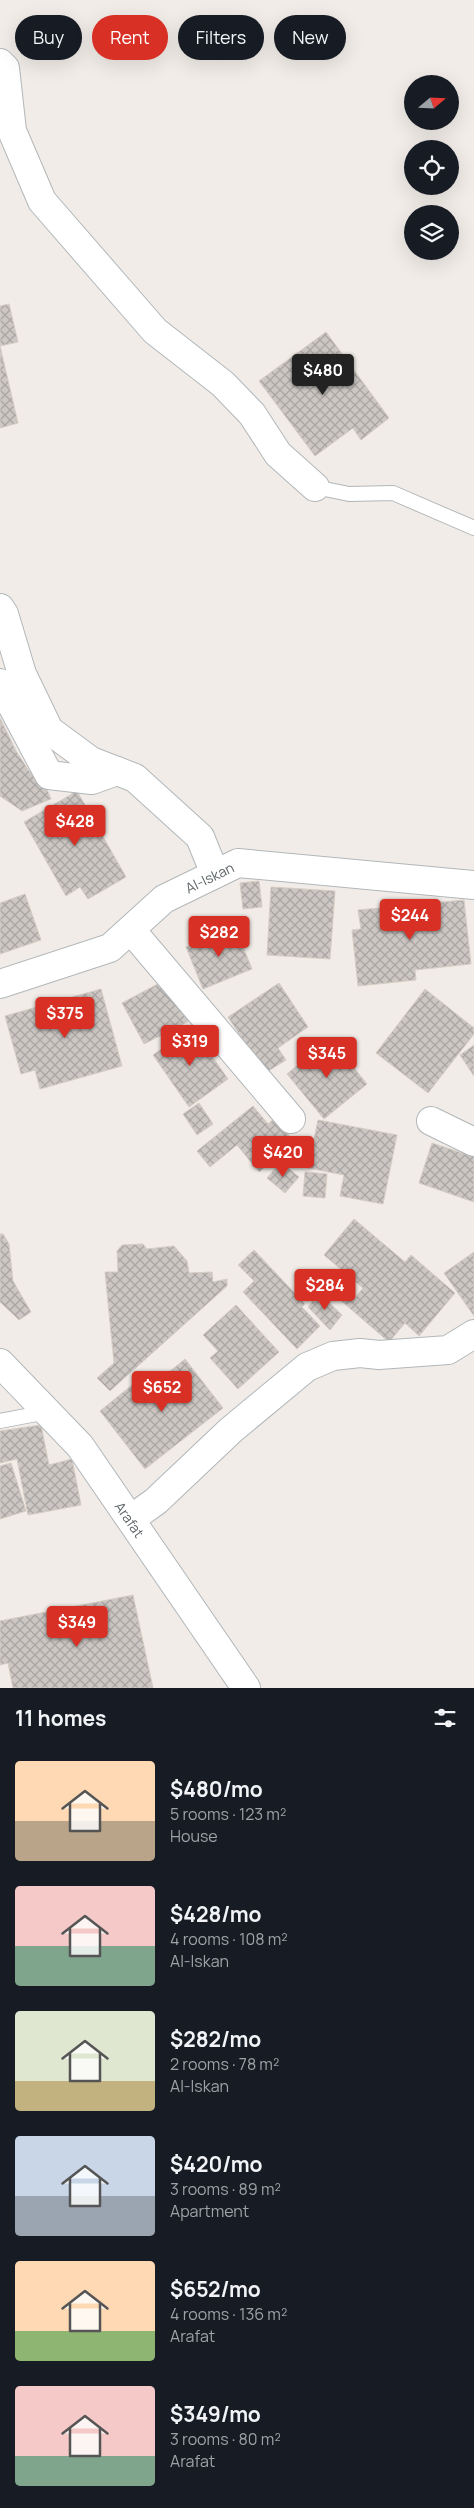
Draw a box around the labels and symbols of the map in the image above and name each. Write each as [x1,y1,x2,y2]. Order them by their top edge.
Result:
north arrow [404,75,459,130]
pin: $480 [293,354,353,396]
pin: $428 [45,804,105,847]
street label: Al-Iskan [182,857,237,897]
pin: $244 [380,898,440,941]
pin: $282 [189,916,249,958]
pin: $375 [35,996,95,1039]
pin: $319 [160,1024,220,1067]
pin: $345 [297,1036,357,1079]
pin: $420 [253,1136,313,1178]
pin: $284 [295,1268,355,1311]
pin: $652 [132,1370,192,1413]
street label: Arafat [111,1497,149,1541]
pin: $349 [47,1606,107,1648]

